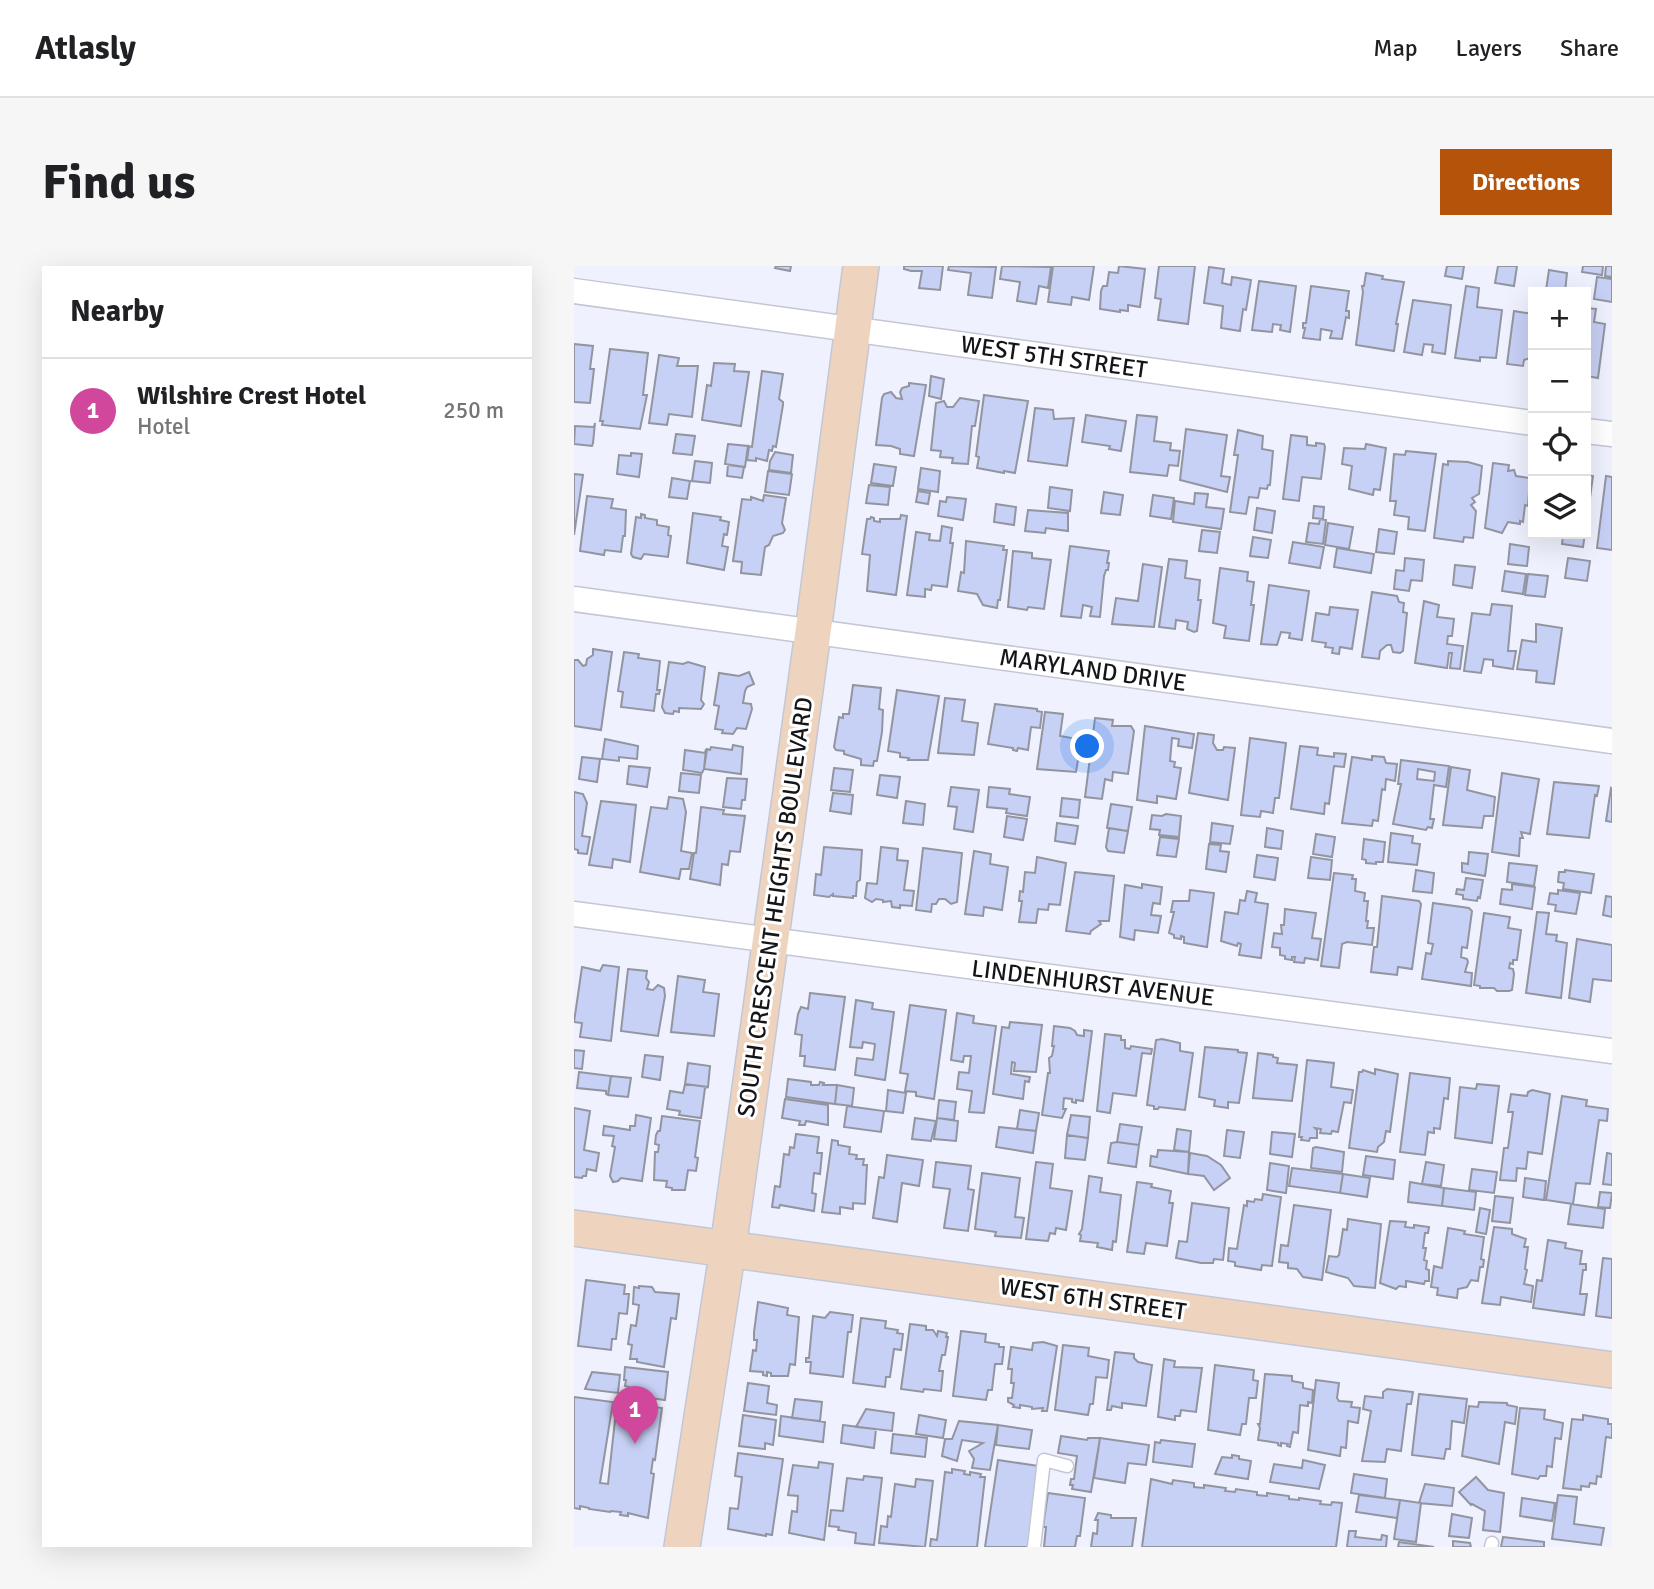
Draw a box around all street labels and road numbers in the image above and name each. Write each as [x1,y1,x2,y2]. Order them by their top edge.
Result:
street label: WEST 5TH STREET [959,329,1149,385]
street label: MARYLAND DRIVE [998,642,1188,698]
street label: SOUTH CRESCENT HEIGHTS BOULEVARD [731,695,819,1119]
street label: LINDENHURST AVENUE [970,953,1216,1013]
street label: WEST 6TH STREET [998,1271,1188,1327]

